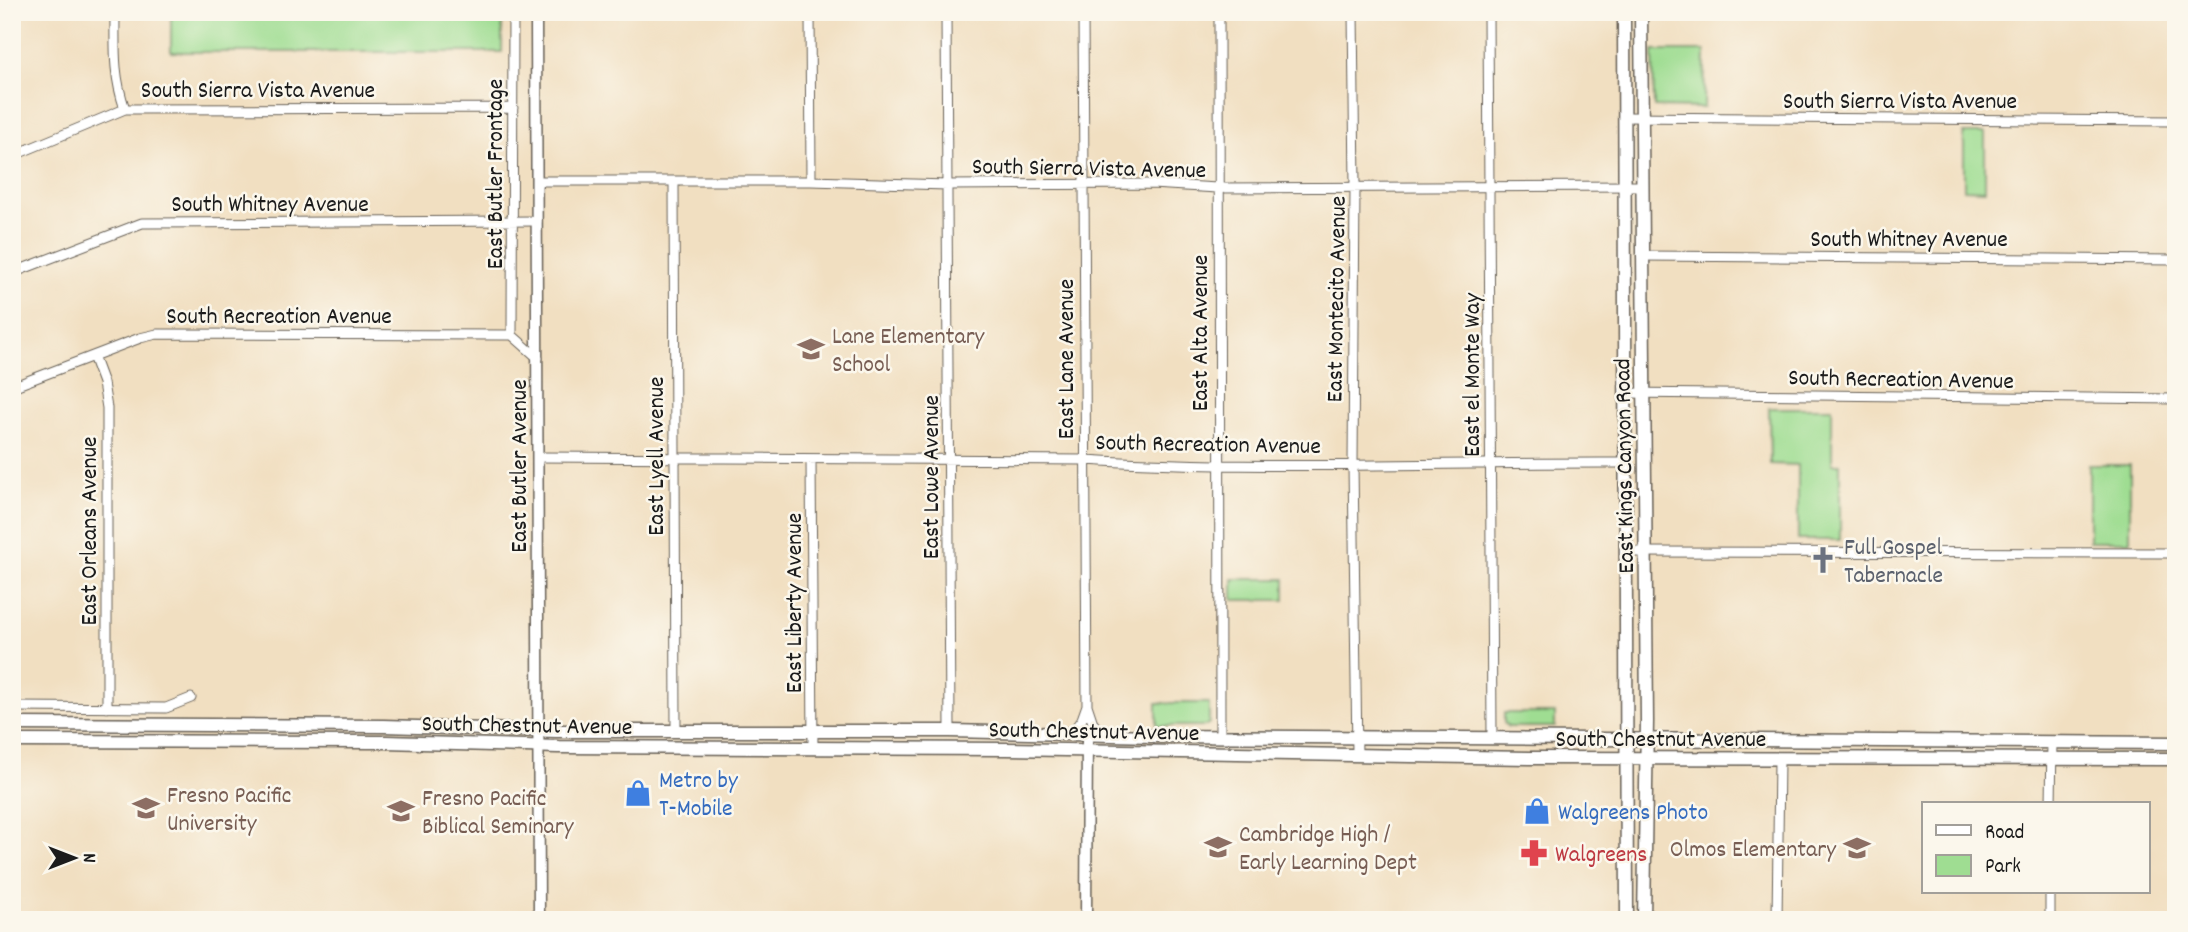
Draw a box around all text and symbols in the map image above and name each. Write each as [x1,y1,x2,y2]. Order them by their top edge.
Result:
street label: South Sierra Vista Avenue [141,75,375,109]
street label: East Butler Frontage [480,79,514,269]
street label: South Sierra Vista Avenue [1783,86,2017,120]
street label: South Sierra Vista Avenue [971,151,1206,189]
street label: South Whitney Avenue [171,189,369,223]
street label: East Montecito Avenue [1319,195,1357,403]
street label: South Whitney Avenue [1810,224,2008,258]
street label: East Alta Avenue [1185,255,1219,411]
street label: East Lane Avenue [1051,279,1085,439]
street label: East el Monte Way [1457,292,1491,457]
street label: South Recreation Avenue [166,301,392,335]
place label: Lane Elementary School [832,321,986,383]
school or university icon: Lane Elementary School [796,334,826,364]
street label: East Kings Canyon Road [1607,358,1645,574]
street label: South Recreation Avenue [1788,362,2014,400]
street label: East Lyell Avenue [641,376,675,536]
street label: East Butler Avenue [504,379,538,553]
street label: East Lowe Avenue [916,395,950,559]
street label: South Recreation Avenue [1095,427,1321,465]
street label: East Orleans Avenue [74,436,108,626]
street label: East Liberty Avenue [779,513,813,693]
place label: Full Gospel Tabernacle [1844,532,1943,594]
church icon: Full Gospel Tabernacle [1808,545,1838,575]
street label: South Chestnut Avenue [421,708,633,746]
street label: South Chestnut Avenue [988,714,1200,752]
street label: South Chestnut Avenue [1556,724,1766,758]
place label: Metro by T-Mobile [659,765,739,827]
shop icon: Metro by T-Mobile [623,778,653,808]
place label: Fresno Pacific University [167,780,291,842]
place label: Fresno Pacific Biblical Seminary [422,783,575,845]
school or university icon: Fresno Pacific University [131,793,161,823]
school or university icon: Fresno Pacific Biblical Seminary [386,796,416,826]
shop icon: Walgreens Photo [1522,796,1552,826]
place label: Walgreens Photo [1558,797,1708,831]
legend [1922,802,2150,894]
place label: Cambridge High / Early Learning Dept [1239,819,1417,881]
text: Road [1985,819,2024,849]
north arrow [38,824,108,894]
school or university icon: Cambridge High / Early Learning Dept [1203,832,1233,862]
school or university icon: Olmos Elementary [1842,833,1872,863]
place label: Olmos Elementary [1670,834,1837,868]
pharmacy icon: Walgreens [1519,838,1549,868]
place label: Walgreens [1555,839,1647,873]
text: N [74,853,101,863]
text: Park [1985,853,2021,883]

